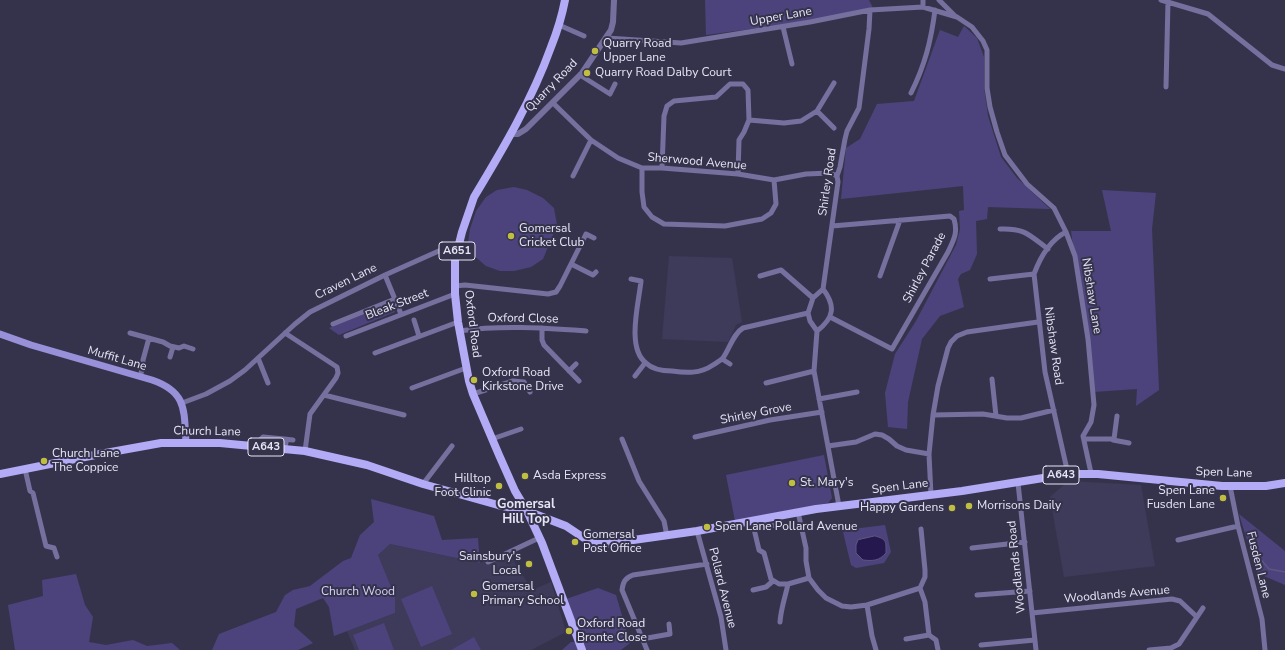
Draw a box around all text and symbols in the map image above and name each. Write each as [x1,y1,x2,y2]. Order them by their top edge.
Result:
street label: Upper Lane [749,4,813,30]
place label: Quarry Road Upper Lane [603,37,671,65]
marker: Quarry Road Upper Lane [590,46,600,56]
street label: Quarry Road [523,56,581,116]
place label: Quarry Road Dalby Court [595,66,731,80]
marker: Quarry Road Dalby Court [582,68,592,78]
street label: Shirley Road [816,147,840,217]
street label: Sherwood Avenue [647,150,747,174]
place label: Gomersal Cricket Club [519,222,585,250]
street label: Shirley Parade [900,230,950,306]
marker: Gomersal Cricket Club [506,231,516,241]
road number: A651 [439,242,475,260]
street label: Nibshaw Lane [1078,257,1104,335]
street label: Craven Lane [313,261,379,303]
street label: Bleak Street [364,286,430,324]
street label: Oxford Road [461,289,483,359]
street label: Nibshaw Road [1040,306,1066,386]
street label: Oxford Close [488,311,558,327]
street label: Muffit Lane [86,344,148,374]
place label: Oxford Road Kirkstone Drive [482,366,564,394]
marker: Oxford Road Kirkstone Drive [469,375,479,385]
street label: Shirley Grove [719,400,793,428]
street label: Church Lane [173,424,241,440]
road number: A643 [248,438,284,456]
place label: Church Lane The Coppice [52,447,119,475]
marker: Church Lane The Coppice [39,456,49,466]
street label: Spen Lane [1195,465,1253,481]
road number: A643 [1043,466,1079,484]
place label: Asda Express [533,469,606,483]
marker: Asda Express [520,471,530,481]
place label: Hilltop Foot Clinic [435,472,491,500]
place label: St. Mary's [800,476,853,490]
street label: Spen Lane [871,476,929,498]
marker: St. Mary's [787,478,797,488]
marker: Hilltop Foot Clinic [494,481,504,491]
place label: Spen Lane Fusden Lane [1147,484,1215,512]
marker: Spen Lane Fusden Lane [1218,493,1228,503]
district label: Gomersal Hill Top [497,497,555,528]
place label: Morrisons Daily [977,499,1061,513]
place label: Happy Gardens [860,501,944,515]
marker: Morrisons Daily [964,501,974,511]
marker: Happy Gardens [947,503,957,513]
place label: Spen Lane Pollard Avenue [715,520,857,534]
street label: Woodlands Road [1005,520,1029,614]
marker: Spen Lane Pollard Avenue [702,522,712,532]
place label: Gomersal Post Office [583,528,642,556]
street label: Fusden Lane [1243,530,1273,600]
marker: Gomersal Post Office [570,537,580,547]
street label: Pollard Avenue [705,546,739,630]
place label: Sainsbury's Local [459,550,521,578]
marker: Sainsbury's Local [524,559,534,569]
place label: Gomersal Primary School [482,580,564,608]
street label: Woodlands Avenue [1063,583,1171,607]
park label: Church Wood [321,585,395,599]
marker: Gomersal Primary School [469,589,479,599]
place label: Oxford Road Bronte Close [577,617,647,645]
marker: Oxford Road Bronte Close [564,626,574,636]

